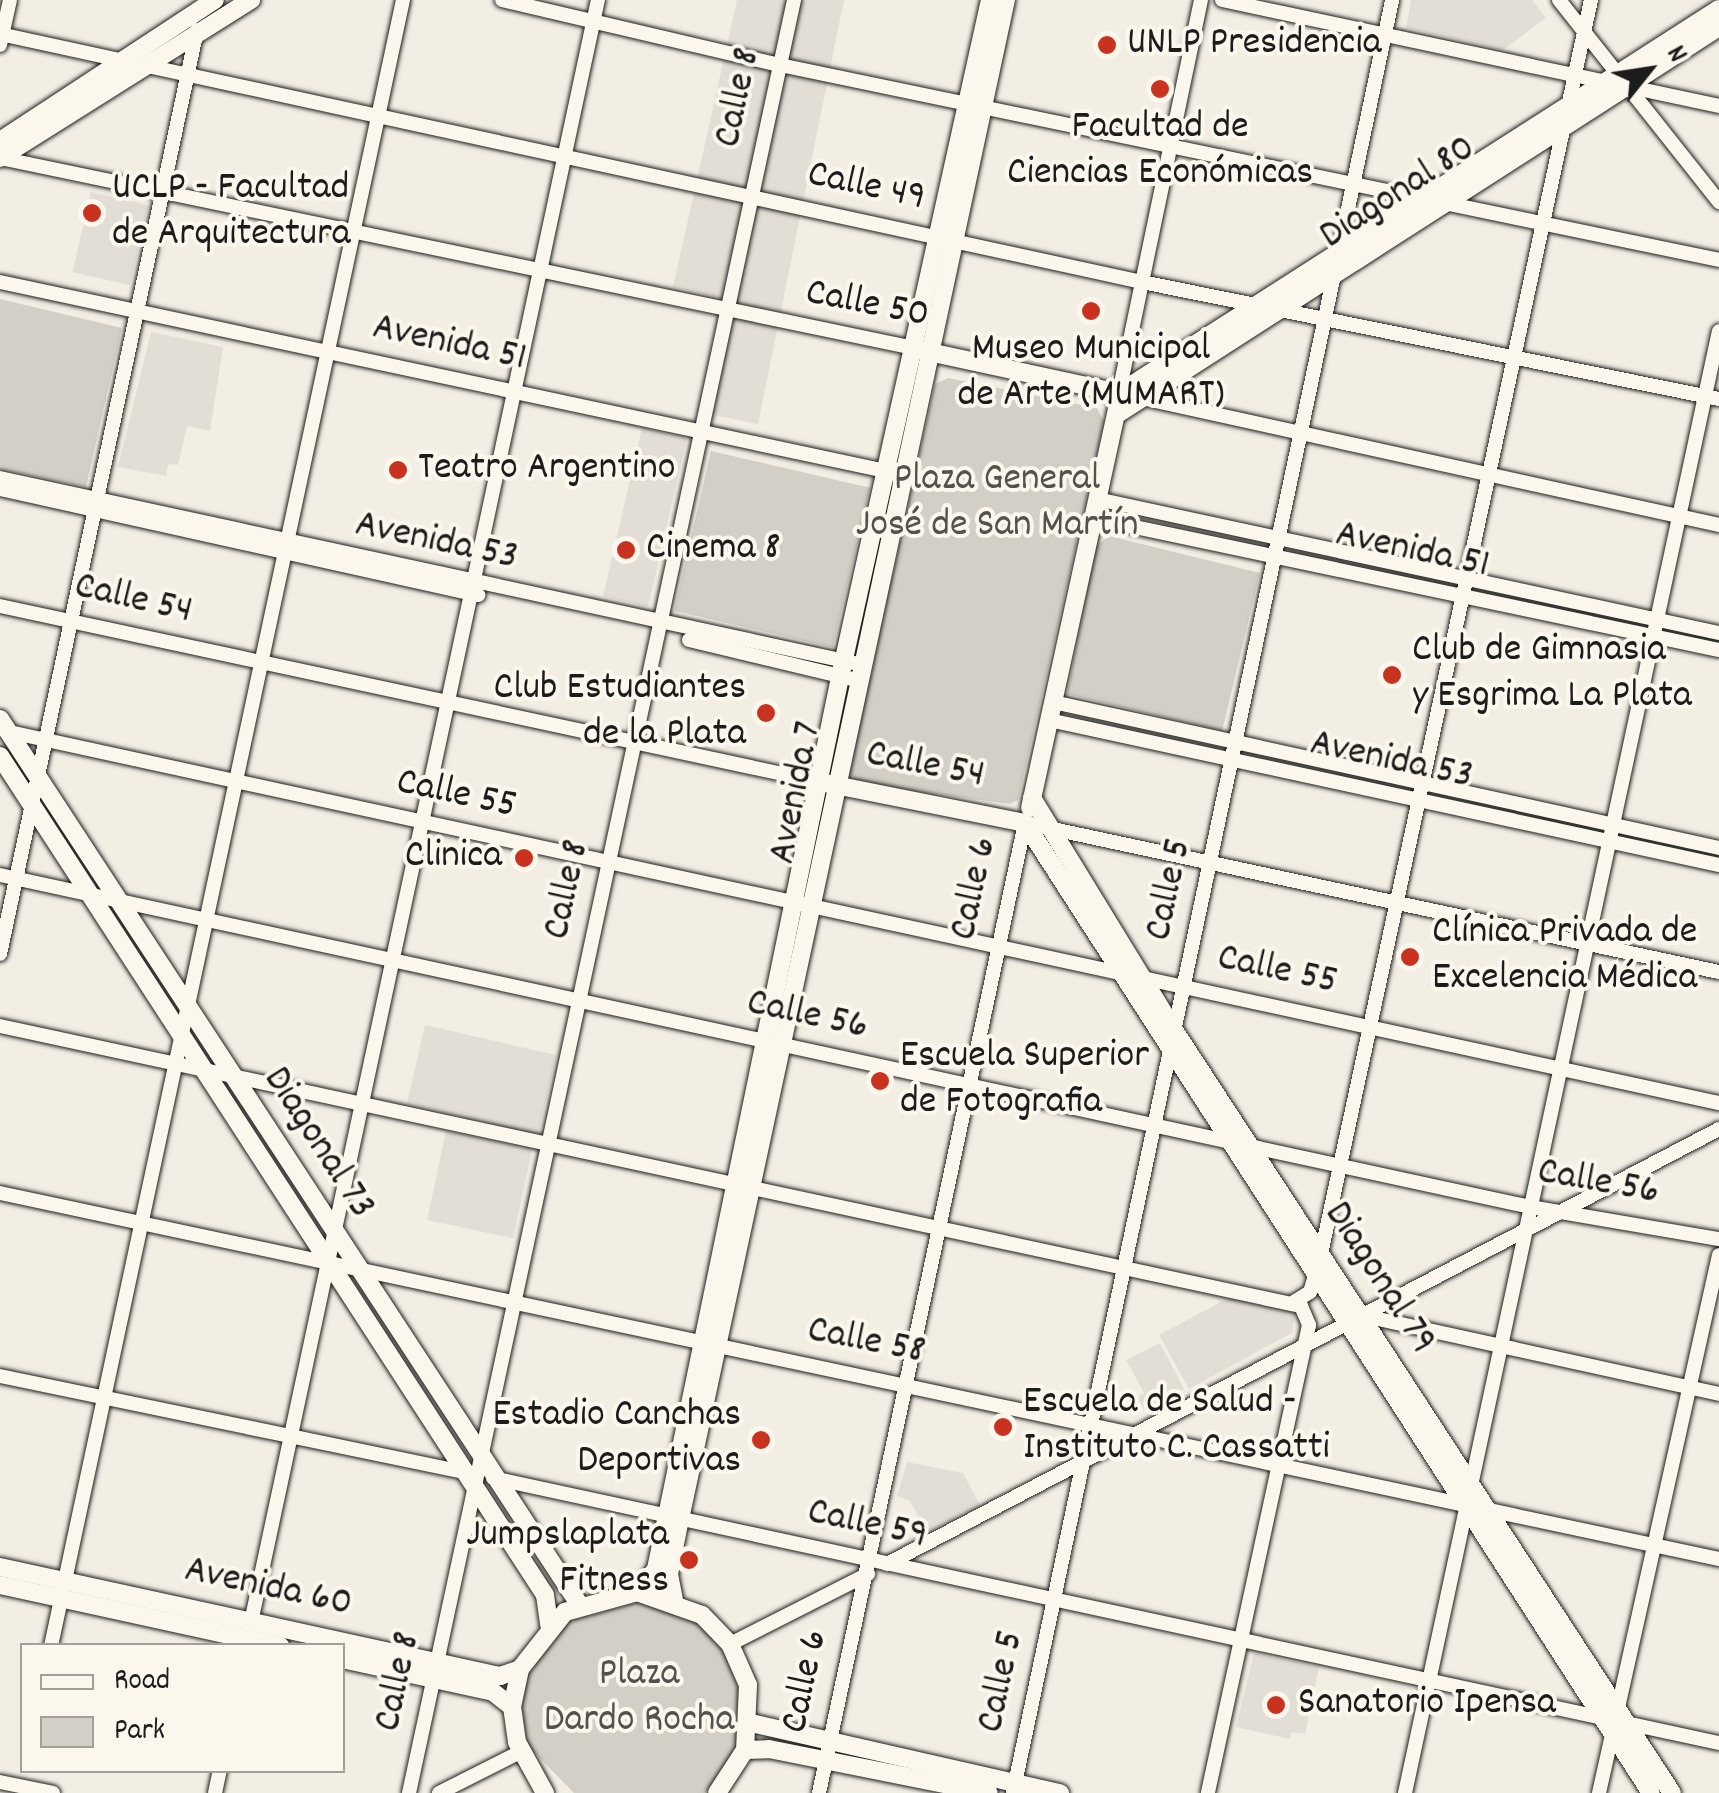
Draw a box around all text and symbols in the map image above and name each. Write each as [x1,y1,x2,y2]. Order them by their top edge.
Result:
north arrow [1599,20,1699,120]
place label: UNLP Presidencia [1127,21,1381,69]
marker: UNLP Presidencia [1096,34,1118,56]
text: N [1654,39,1696,71]
street label: Calle 8 [706,44,774,152]
marker: Facultad de Ciencias Económicas [1149,78,1171,100]
place label: Facultad de Ciencias Económicas [1007,105,1313,199]
street label: Diagonal 80 [1312,126,1486,262]
street label: Calle 49 [803,152,929,224]
place label: UCLP - Facultad de Arquitectura [112,166,351,260]
marker: UCLP - Facultad de Arquitectura [81,202,103,224]
street label: Calle 50 [801,271,933,341]
marker: Museo Municipal de Arte (MUMART) [1080,300,1102,322]
street label: Avenida 51 [368,305,530,385]
place label: Museo Municipal de Arte (MUMART) [957,327,1225,421]
place label: Teatro Argentino [418,446,676,494]
park label: Plaza General José de San Martín [856,457,1138,551]
marker: Teatro Argentino [387,459,409,481]
street label: Avenida 53 [350,502,522,584]
street label: Avenida 51 [1331,512,1493,592]
place label: Cinema 8 [646,526,781,574]
marker: Cinema 8 [615,539,637,561]
street label: Calle 54 [69,564,197,638]
place label: Club de Gimnasia y Esgrima La Plata [1412,628,1692,722]
marker: Club de Gimnasia y Esgrima La Plata [1381,664,1403,686]
place label: Club Estudiantes de la Plata [493,666,746,760]
marker: Club Estudiantes de la Plata [755,702,777,724]
street label: Avenida 7 [761,718,835,868]
street label: Avenida 53 [1305,721,1477,803]
street label: Calle 54 [862,732,988,802]
street label: Calle 55 [392,760,520,832]
street label: Calle 6 [942,833,1010,945]
place label: Clinica [405,834,502,882]
street label: Calle 5 [1137,835,1205,945]
street label: Calle 8 [535,836,603,944]
marker: Clinica [511,845,537,871]
place label: Clínica Privada de Excelencia Médica [1432,910,1697,1004]
street label: Calle 55 [1213,936,1341,1008]
marker: Clínica Privada de Excelencia Médica [1397,944,1423,970]
street label: Calle 56 [742,981,872,1053]
place label: Escuela Superior de Fotografia [900,1034,1149,1128]
street label: Diagonal 73 [250,1059,384,1229]
marker: Escuela Superior de Fotografia [869,1070,891,1092]
street label: Calle 56 [1534,1150,1662,1218]
street label: Diagonal 79 [1311,1194,1445,1364]
street label: Calle 58 [803,1308,929,1378]
place label: Escuela de Salud - Instituto C. Cassatti [1023,1380,1330,1474]
place label: Estadio Canchas Deportivas [492,1393,741,1487]
marker: Escuela de Salud - Instituto C. Cassatti [992,1416,1014,1438]
marker: Estadio Canchas Deportivas [750,1429,772,1451]
street label: Calle 59 [803,1490,931,1562]
place label: Jumpslaplata Fitness [466,1513,669,1607]
street label: Avenida 60 [180,1548,356,1630]
marker: Jumpslaplata Fitness [678,1549,700,1571]
street label: Calle 6 [773,1626,841,1738]
street label: Calle 5 [969,1627,1037,1737]
street label: Calle 8 [366,1628,434,1736]
legend [20,1643,345,1773]
park label: Plaza Dardo Rocha [544,1652,734,1746]
text: Road [114,1661,170,1704]
place label: Sanatorio Ipensa [1298,1681,1556,1729]
marker: Sanatorio Ipensa [1263,1692,1289,1718]
text: Park [114,1711,165,1754]

